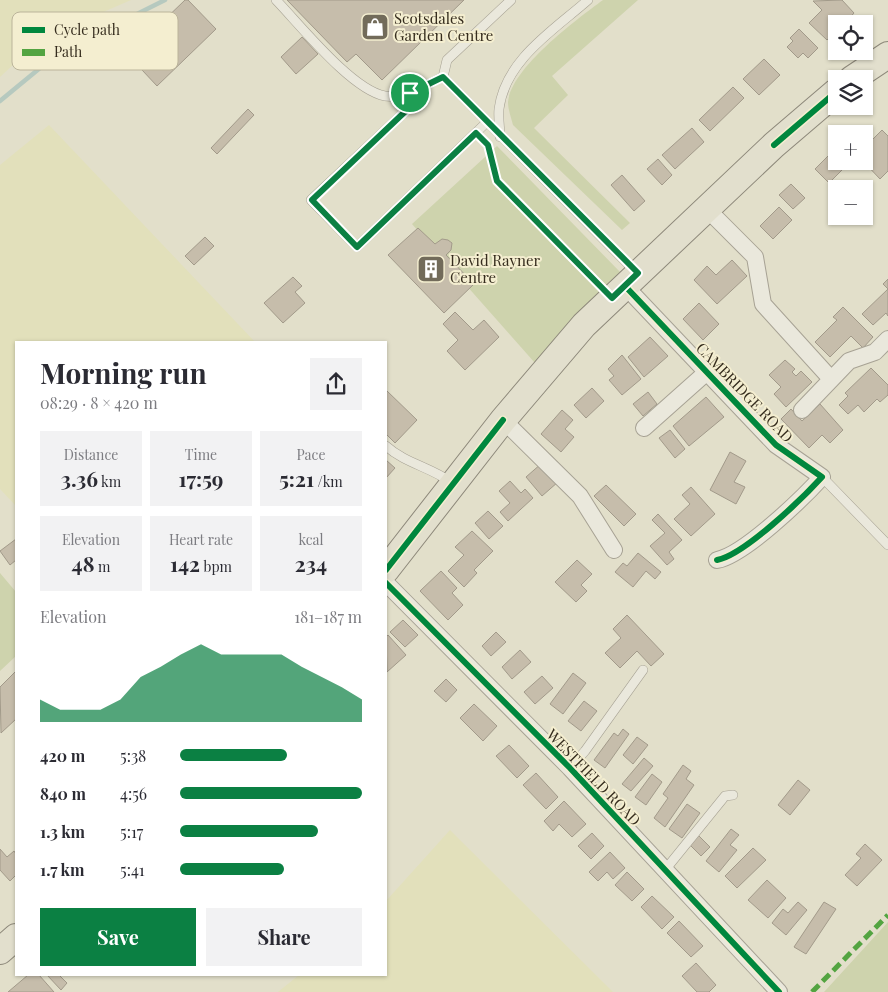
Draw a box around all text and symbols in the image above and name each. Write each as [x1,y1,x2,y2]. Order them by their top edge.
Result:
place label: Scotsdales Garden Centre [394,8,493,45]
legend [12,12,178,70]
shop icon: Scotsdales Garden Centre [360,12,390,42]
map controls [828,15,873,225]
button: locate [828,15,873,60]
text: Cycle path [54,20,121,39]
text: Path [54,42,83,61]
button: layers [828,70,873,115]
pin [389,72,431,114]
icon: arrive [396,79,424,107]
button: + [828,125,873,170]
button: − [828,180,873,225]
place label: David Rayner Centre [450,250,541,287]
building icon: David Rayner Centre [416,254,446,284]
street label: CAMBRIDGE ROAD [692,338,798,446]
text: Morning run [40,354,207,391]
button: share [310,358,362,410]
text: 08:29 · 8 × 420 m [40,392,158,413]
text: Distance [64,445,118,464]
text: Time [185,445,217,464]
text: Pace [297,445,325,464]
text: 3.36 [61,464,98,492]
text: 17:59 [179,464,223,492]
text: 5:21 [279,464,314,492]
text: km [98,472,121,491]
text: /km [314,472,343,491]
text: Elevation [62,530,120,549]
text: Heart rate [169,530,233,549]
text: kcal [298,530,324,549]
text: 48 [72,549,94,577]
text: 142 [170,549,200,577]
text: 234 [295,549,327,577]
text: m [94,557,110,576]
text: bpm [200,557,232,576]
text: Elevation [40,606,107,627]
text: 181–187 m [294,606,362,627]
street label: WESTFIELD ROAD [542,724,645,830]
text: 420 m [40,745,85,766]
text: 5:38 [120,745,146,766]
text: 840 m [40,783,86,804]
text: 4:56 [120,783,147,804]
text: 1.3 km [40,821,85,842]
text: 5:17 [120,821,143,842]
text: 1.7 km [40,859,84,880]
text: 5:41 [120,859,145,880]
button: Save [40,908,196,966]
button: Share [206,908,362,966]

